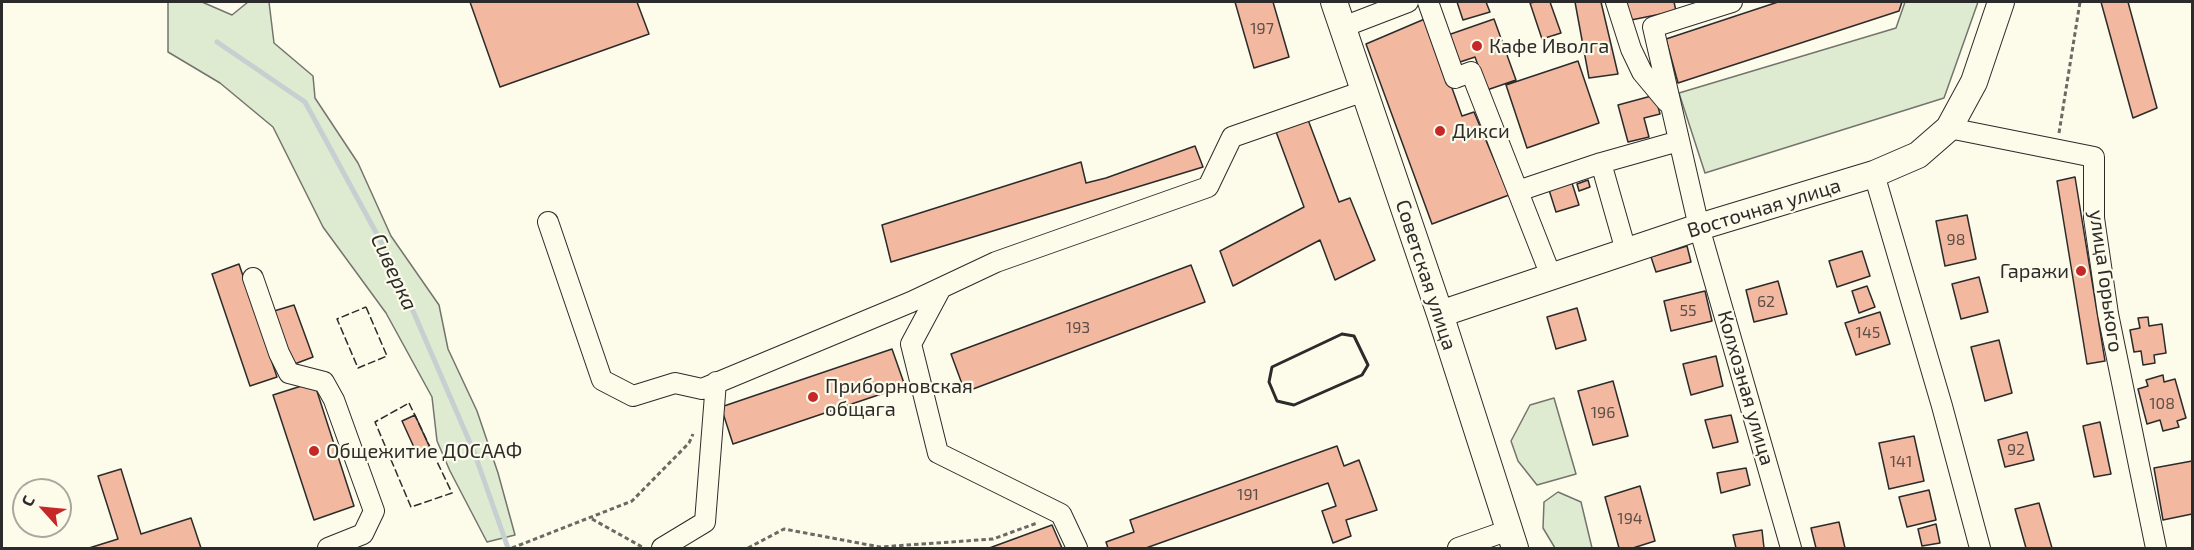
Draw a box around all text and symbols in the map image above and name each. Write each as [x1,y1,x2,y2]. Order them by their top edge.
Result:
house number: 197 [1250,19,1274,39]
place label: Кафе Иволга [1489,34,1609,58]
marker: Кафе Иволга [1470,39,1484,53]
place label: Дикси [1452,119,1510,143]
marker: Дикси [1433,124,1447,138]
street label: Восточная улица [1684,173,1844,243]
street label: Советская улица [1390,197,1462,353]
street label: улица Горького [2084,208,2128,354]
water label: Сиверка [365,230,423,314]
house number: 98 [1947,230,1965,250]
place label: Гаражи [2000,259,2069,283]
marker: Гаражи [2074,264,2088,278]
house number: 62 [1757,292,1775,312]
house number: 55 [1679,301,1697,321]
street label: Колхозная улица [1712,308,1780,468]
house number: 193 [1066,318,1090,338]
house number: 145 [1856,323,1880,343]
place label: Приборновская общага [825,374,973,421]
marker: Приборновская общага [806,390,820,404]
house number: 108 [2149,394,2175,414]
house number: 196 [1591,403,1615,423]
place label: Общежитие ДОСААФ [326,439,522,463]
house number: 92 [2007,440,2025,460]
marker: Общежитие ДОСААФ [307,444,321,458]
house number: 141 [1890,452,1912,472]
north arrow [12,478,72,538]
house number: 191 [1237,485,1259,505]
text: С [17,492,38,509]
house number: 194 [1617,509,1643,529]

